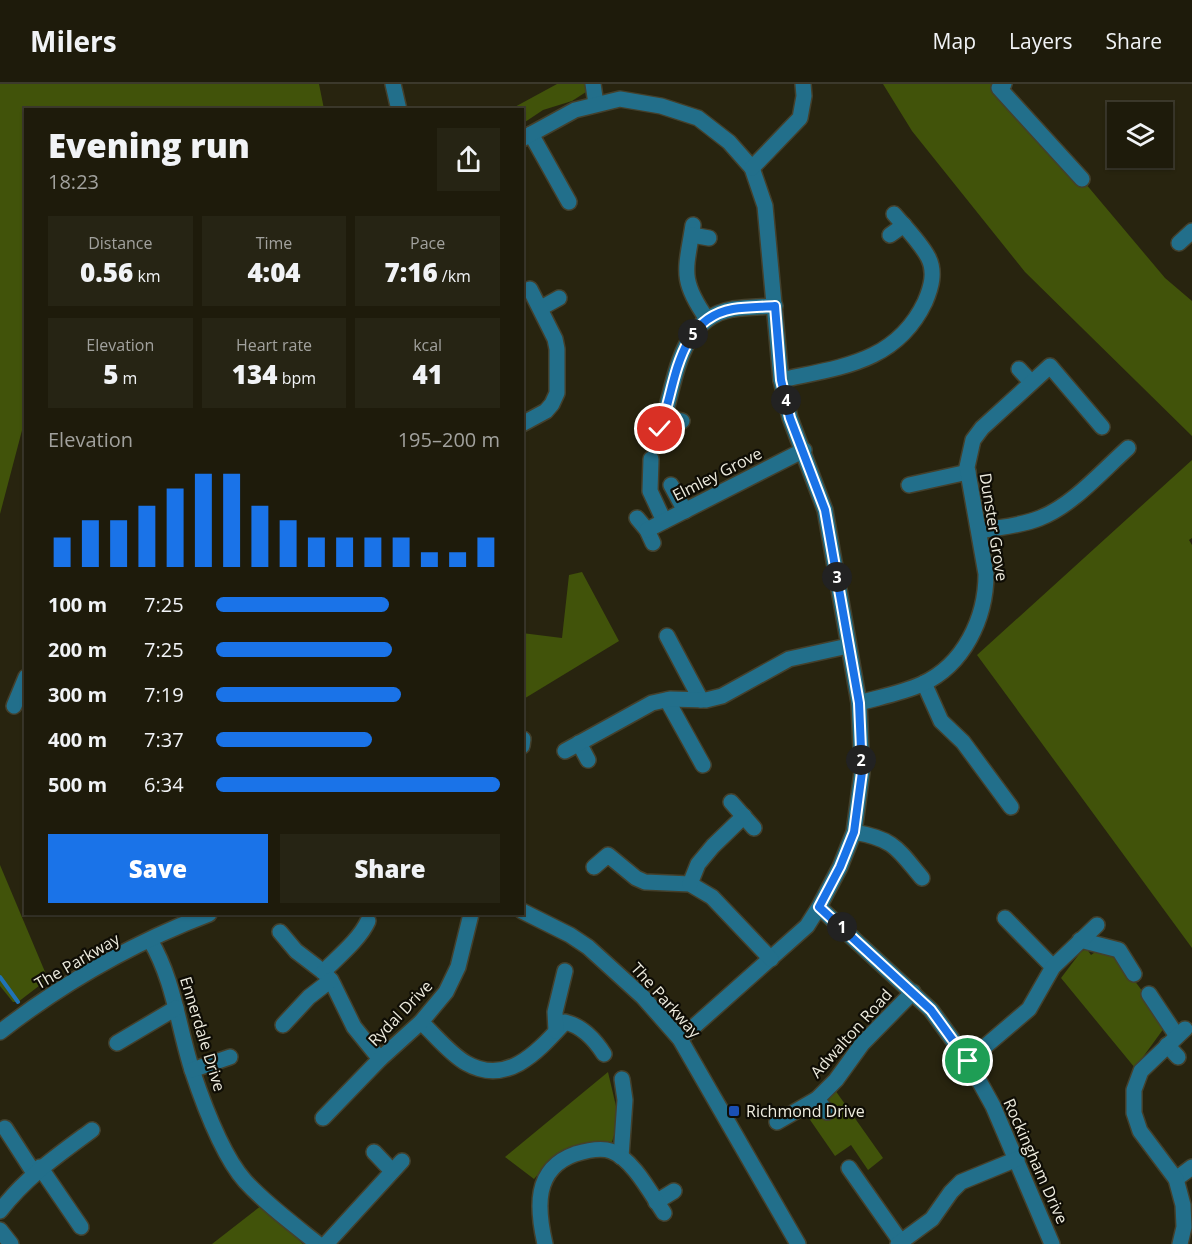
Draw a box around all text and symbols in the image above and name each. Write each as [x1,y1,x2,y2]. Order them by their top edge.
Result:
text: Milers [30,22,117,60]
text: Map [933,27,976,55]
text: Layers [1009,27,1073,55]
text: Share [1106,27,1162,55]
map controls [1107,102,1173,168]
button: layers [1107,102,1173,168]
text: Evening run [48,123,250,168]
button: share [437,128,500,191]
text: 18:23 [48,168,99,195]
text: Distance [88,232,152,254]
text: Time [256,232,292,254]
text: Pace [410,232,445,254]
text: 0.56 [80,254,133,290]
text: 4:04 [247,254,301,290]
text: 7:16 [384,254,438,290]
text: km [133,265,161,287]
text: /km [438,265,471,287]
pin: 5 [678,319,708,349]
text: 5 [688,323,698,345]
text: Elevation [86,334,154,356]
text: Heart rate [236,334,312,356]
text: kcal [413,334,442,356]
text: 5 [103,356,118,392]
text: 134 [232,356,278,392]
text: 41 [412,356,443,392]
text: m [118,367,137,389]
text: bpm [278,367,316,389]
pin: 4 [771,385,801,415]
text: 4 [781,389,791,411]
pin [634,403,685,454]
icon: check [643,412,676,445]
text: Elevation [48,426,133,453]
text: 195–200 m [398,426,500,453]
street label: Elmley Grove [668,442,766,506]
street label: Dunster Grove [975,471,1013,583]
pin: 3 [822,562,852,592]
text: 3 [832,566,842,588]
text: 100 m [48,591,107,618]
text: 7:25 [144,591,184,618]
text: 200 m [48,636,107,663]
text: 7:25 [144,636,184,663]
text: 300 m [48,681,107,708]
text: 7:19 [144,681,184,708]
text: 400 m [48,726,107,753]
text: 7:37 [144,726,184,753]
pin: 2 [846,745,876,775]
text: 2 [856,749,866,771]
text: 500 m [48,771,107,798]
text: 6:34 [144,771,184,798]
button: Save [48,834,268,903]
button: Share [280,834,500,903]
pin: 1 [827,912,857,942]
text: 1 [837,916,847,938]
street label: The Parkway [31,927,124,994]
street label: The Parkway [626,958,706,1043]
street label: Ennerdale Drive [175,974,231,1094]
street label: Rydal Drive [363,975,437,1051]
street label: Adwalton Road [805,984,897,1082]
pin [942,1035,993,1086]
icon: arrive [951,1044,984,1077]
street label: Rockingham Drive [999,1095,1073,1227]
place label: Richmond Drive [746,1100,865,1122]
marker: Richmond Drive [727,1104,741,1118]

